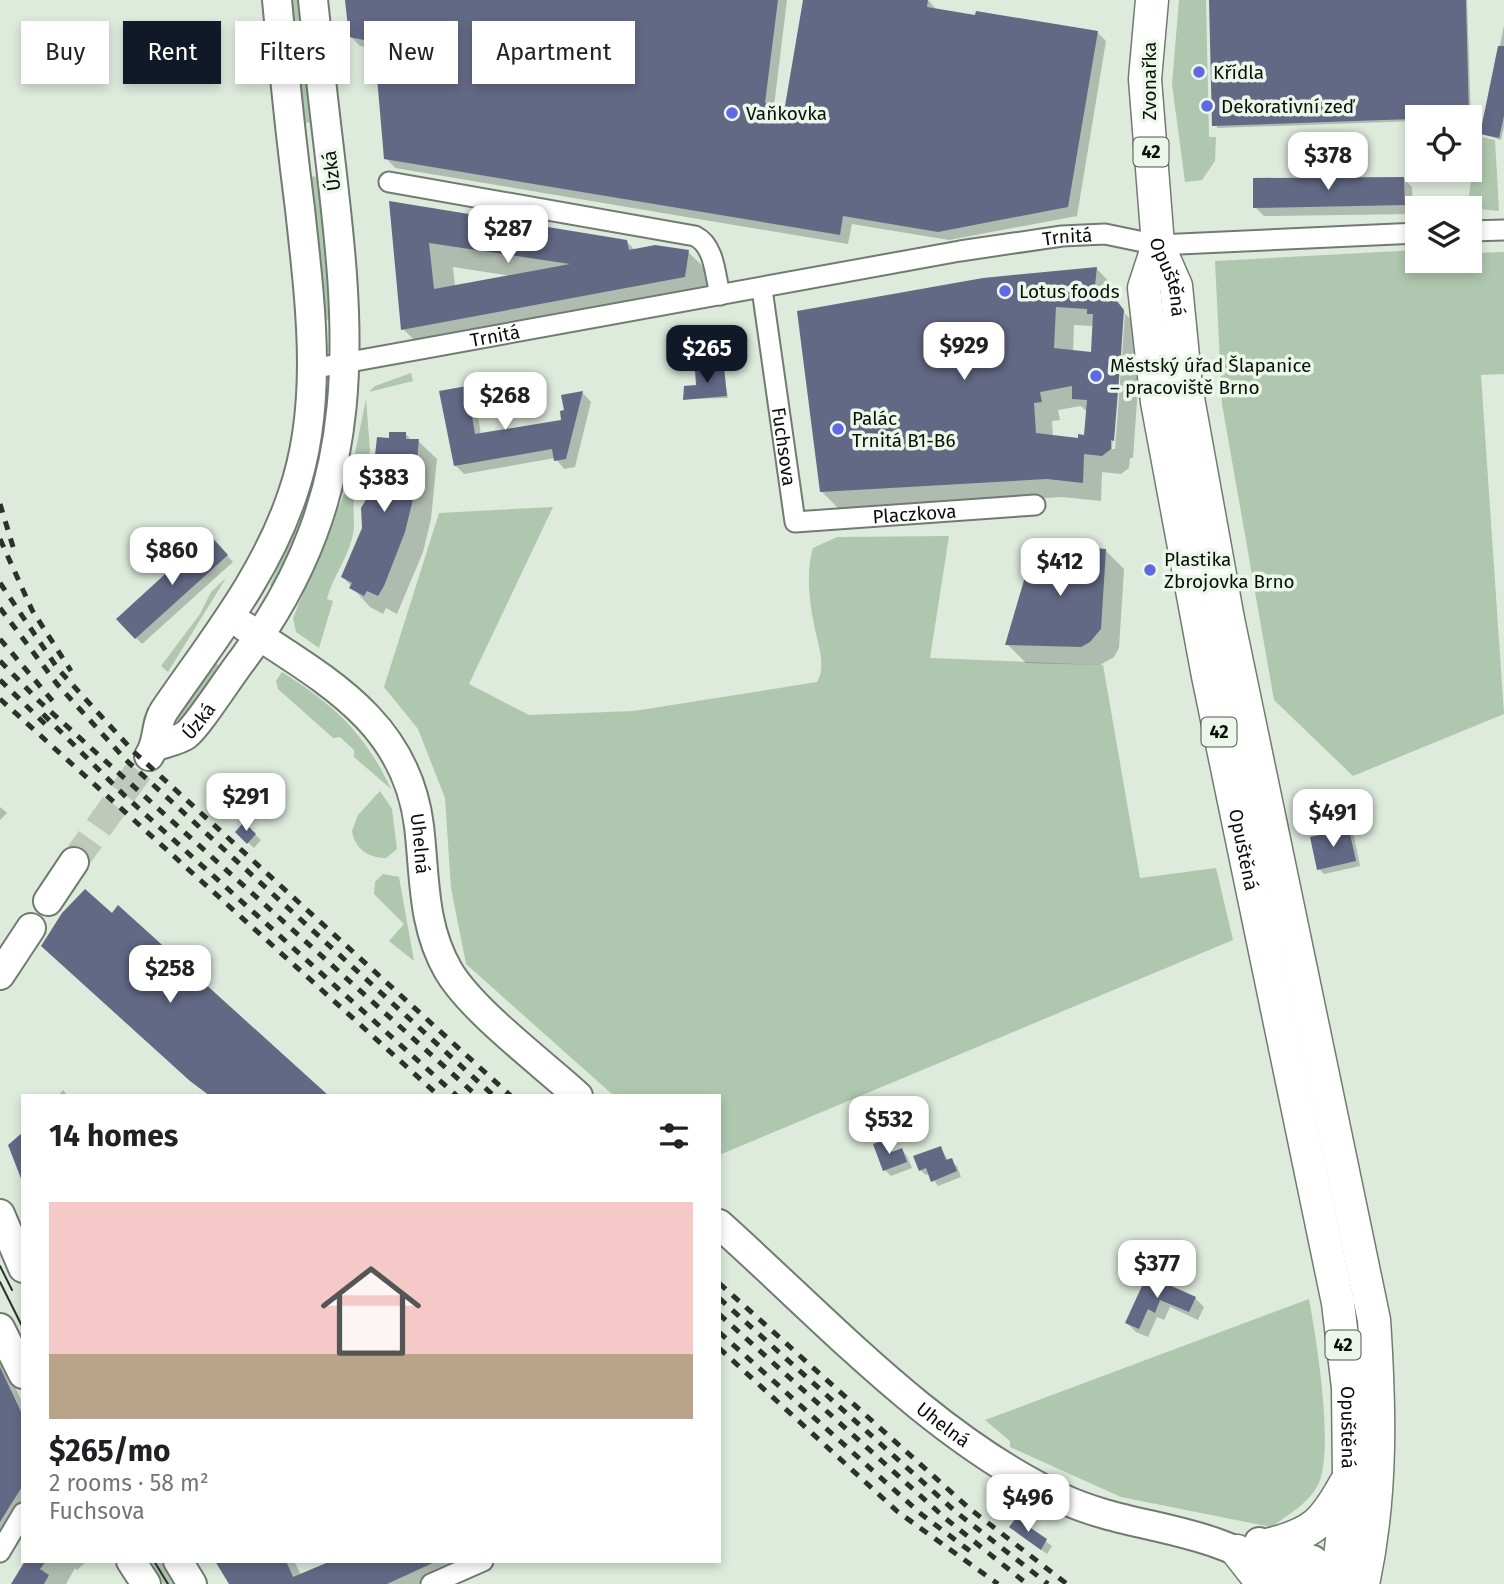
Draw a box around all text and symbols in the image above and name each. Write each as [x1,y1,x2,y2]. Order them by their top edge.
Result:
chip: Buy [21,21,109,84]
chip: Rent [123,21,221,84]
chip: Filters [235,21,350,84]
chip: New [364,21,458,84]
chip: Apartment [472,21,635,84]
street label: Zvonařka [1138,42,1161,120]
place label: Křídla [1213,61,1264,84]
marker: Křídla [1191,64,1207,80]
place label: Dekorativní zeď [1221,95,1356,118]
marker: Dekorativní zeď [1199,98,1215,114]
place label: Vaňkovka [746,102,827,125]
marker: Vaňkovka [724,105,740,121]
map controls [1405,105,1482,273]
button: locate [1405,105,1482,182]
pin: $378 [1287,132,1369,192]
road number: 42 [1134,138,1168,167]
text: $378 [1304,141,1352,169]
street label: Úzká [318,149,345,192]
button: layers [1405,196,1482,273]
pin: $287 [467,205,549,265]
text: $287 [484,214,532,242]
street label: Trnitá [1041,224,1093,251]
street label: Opuštěná [1145,237,1190,318]
place label: Lotus foods [1019,280,1120,303]
marker: Lotus foods [997,283,1013,299]
street label: Trnitá [468,320,522,352]
pin: $929 [923,322,1005,382]
pin: $265 [666,326,748,385]
text: $929 [939,331,989,359]
text: $265 [682,334,732,362]
place label: Městský úřad Šlapanice – pracoviště Brno [1110,354,1311,399]
marker: Městský úřad Šlapanice – pracoviště Brno [1088,368,1104,384]
pin: $268 [464,372,546,432]
text: $268 [480,381,530,409]
street label: Fuchsova [767,406,801,487]
place label: Palác Trnitá B1-B6 [852,407,956,452]
marker: Palác Trnitá B1-B6 [830,421,846,437]
pin: $383 [343,454,425,514]
text: $383 [359,463,409,491]
street label: Placzkova [872,500,957,528]
pin: $860 [131,528,213,587]
text: $860 [146,536,198,564]
pin: $412 [1019,538,1101,598]
text: $412 [1037,547,1083,575]
place label: Plastika Zbrojovka Brno [1164,548,1295,593]
marker: Plastika Zbrojovka Brno [1142,562,1158,578]
street label: Úzká [177,698,220,745]
road number: 42 [1202,718,1236,746]
pin: $291 [205,774,287,833]
text: $291 [222,782,270,810]
pin: $491 [1292,790,1374,849]
text: $491 [1309,798,1357,826]
street label: Opuštěná [1224,807,1263,893]
street label: Uhelná [405,811,434,875]
pin: $258 [129,946,211,1005]
text: $258 [145,954,195,982]
pin: $532 [848,1096,930,1156]
text: $532 [865,1105,913,1133]
icon: filters [655,1117,693,1155]
text: 14 homes [49,1118,178,1154]
pin: $377 [1116,1240,1198,1300]
icon: home [308,1248,434,1374]
text: $377 [1134,1249,1180,1277]
road number: 42 [1326,1330,1360,1360]
street label: Opuštěná [1336,1386,1360,1469]
street label: Uhelná [912,1397,974,1452]
text: $265/mo [49,1433,171,1469]
text: 2 rooms · 58 m² [49,1469,209,1497]
pin: $496 [987,1474,1069,1534]
text: $496 [1002,1483,1054,1511]
text: Fuchsova [49,1497,145,1525]

